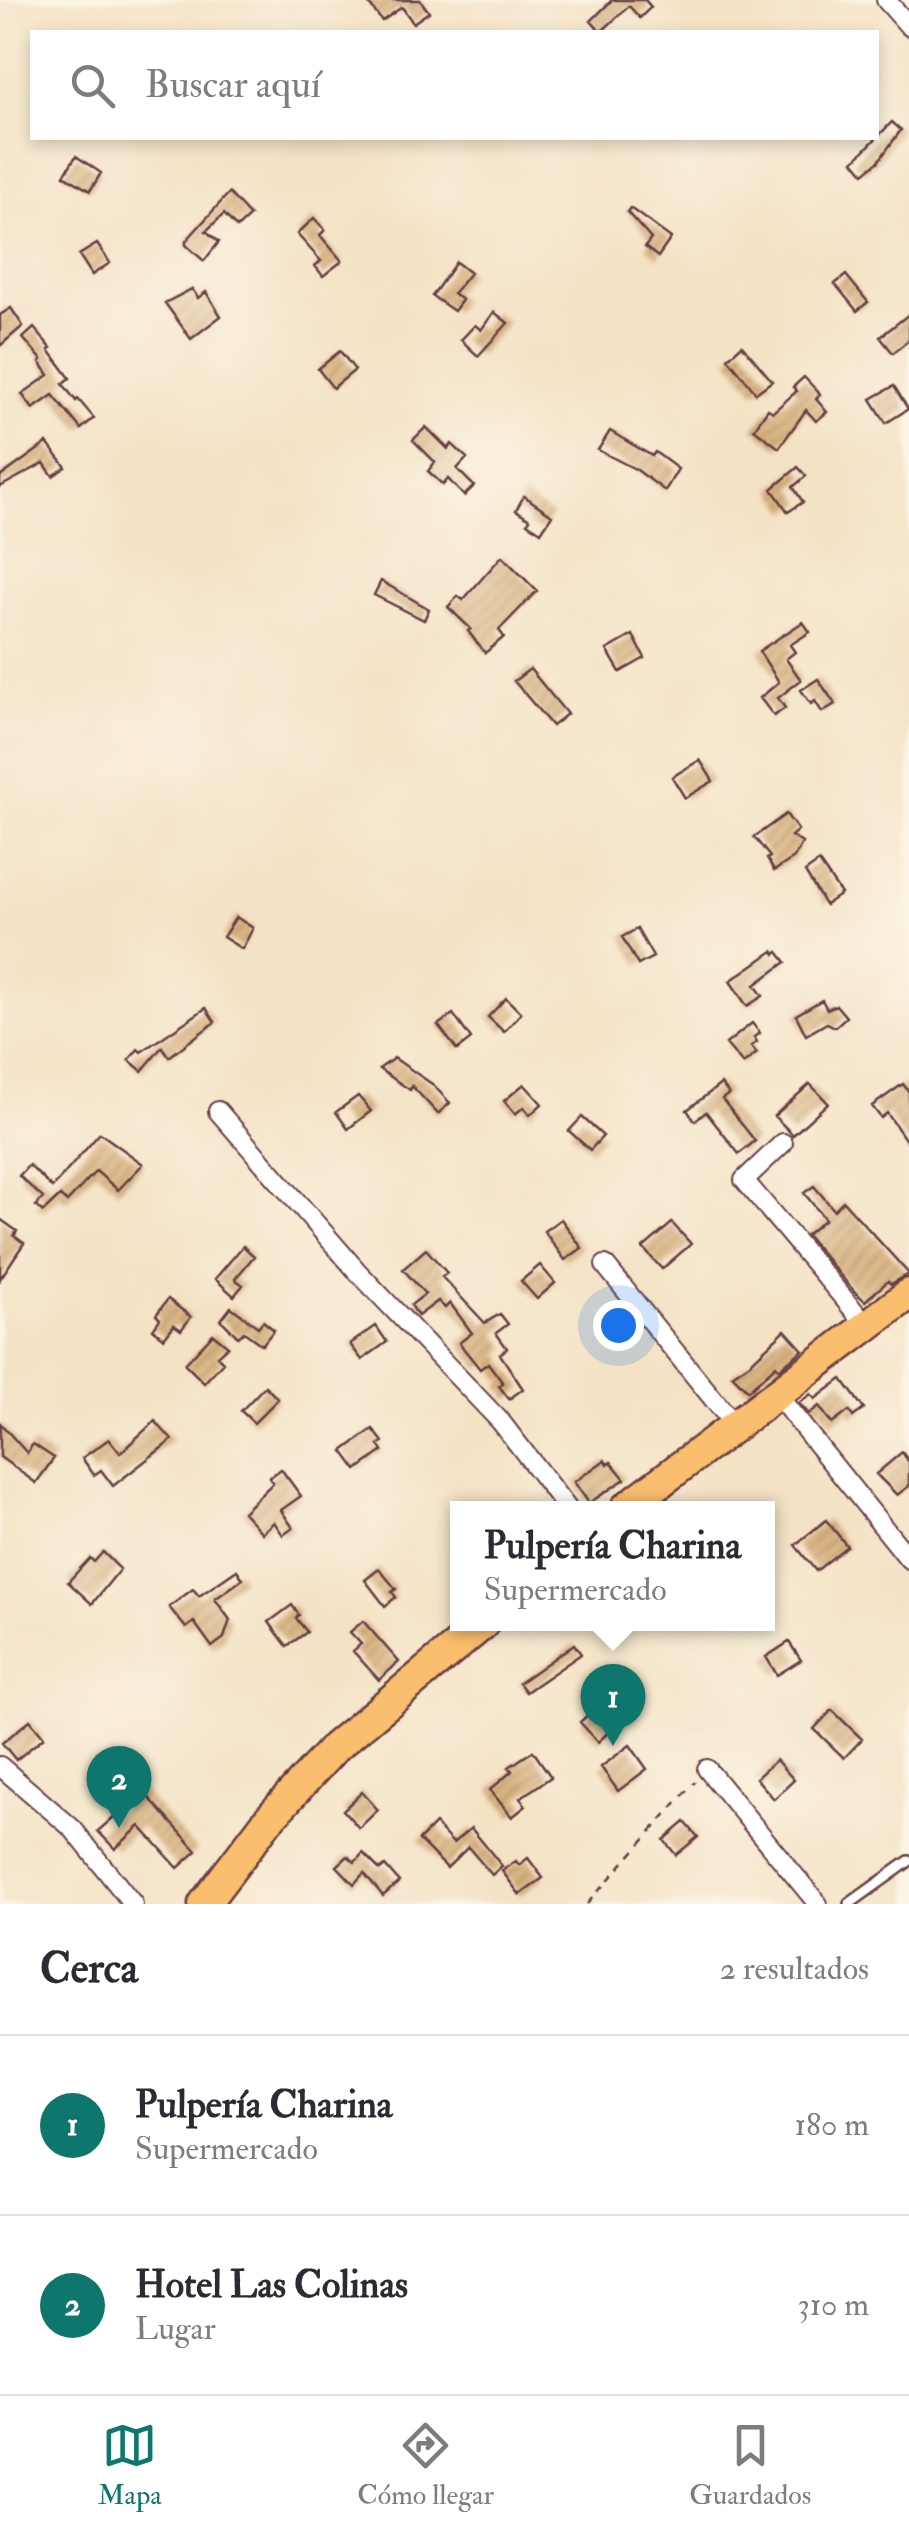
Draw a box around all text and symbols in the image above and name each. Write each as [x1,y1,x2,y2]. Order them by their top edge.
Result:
search box [30,30,879,140]
icon: search [65,58,120,113]
text: Buscar aquí [145,61,321,109]
your location [593,1300,644,1351]
popup [450,1501,775,1631]
text: Pulpería Charina [484,1522,741,1570]
text: Supermercado [484,1570,667,1610]
pin: 1 [580,1664,646,1746]
pin: 2 [86,1746,152,1828]
text: Cerca [40,1943,138,1995]
text: 2 resultados [720,1949,869,1989]
text: Pulpería Charina [135,2081,392,2129]
text: 1 [67,2105,78,2145]
text: 180 m [795,2105,869,2145]
text: Supermercado [135,2129,318,2169]
text: Hotel Las Colinas [135,2261,408,2309]
text: 2 [64,2285,81,2325]
text: 310 m [798,2285,869,2325]
text: Lugar [135,2309,216,2349]
tab: Mapa [98,2418,162,2513]
tab: Cómo llegar [357,2418,494,2513]
tab: Guardados [689,2418,811,2513]

